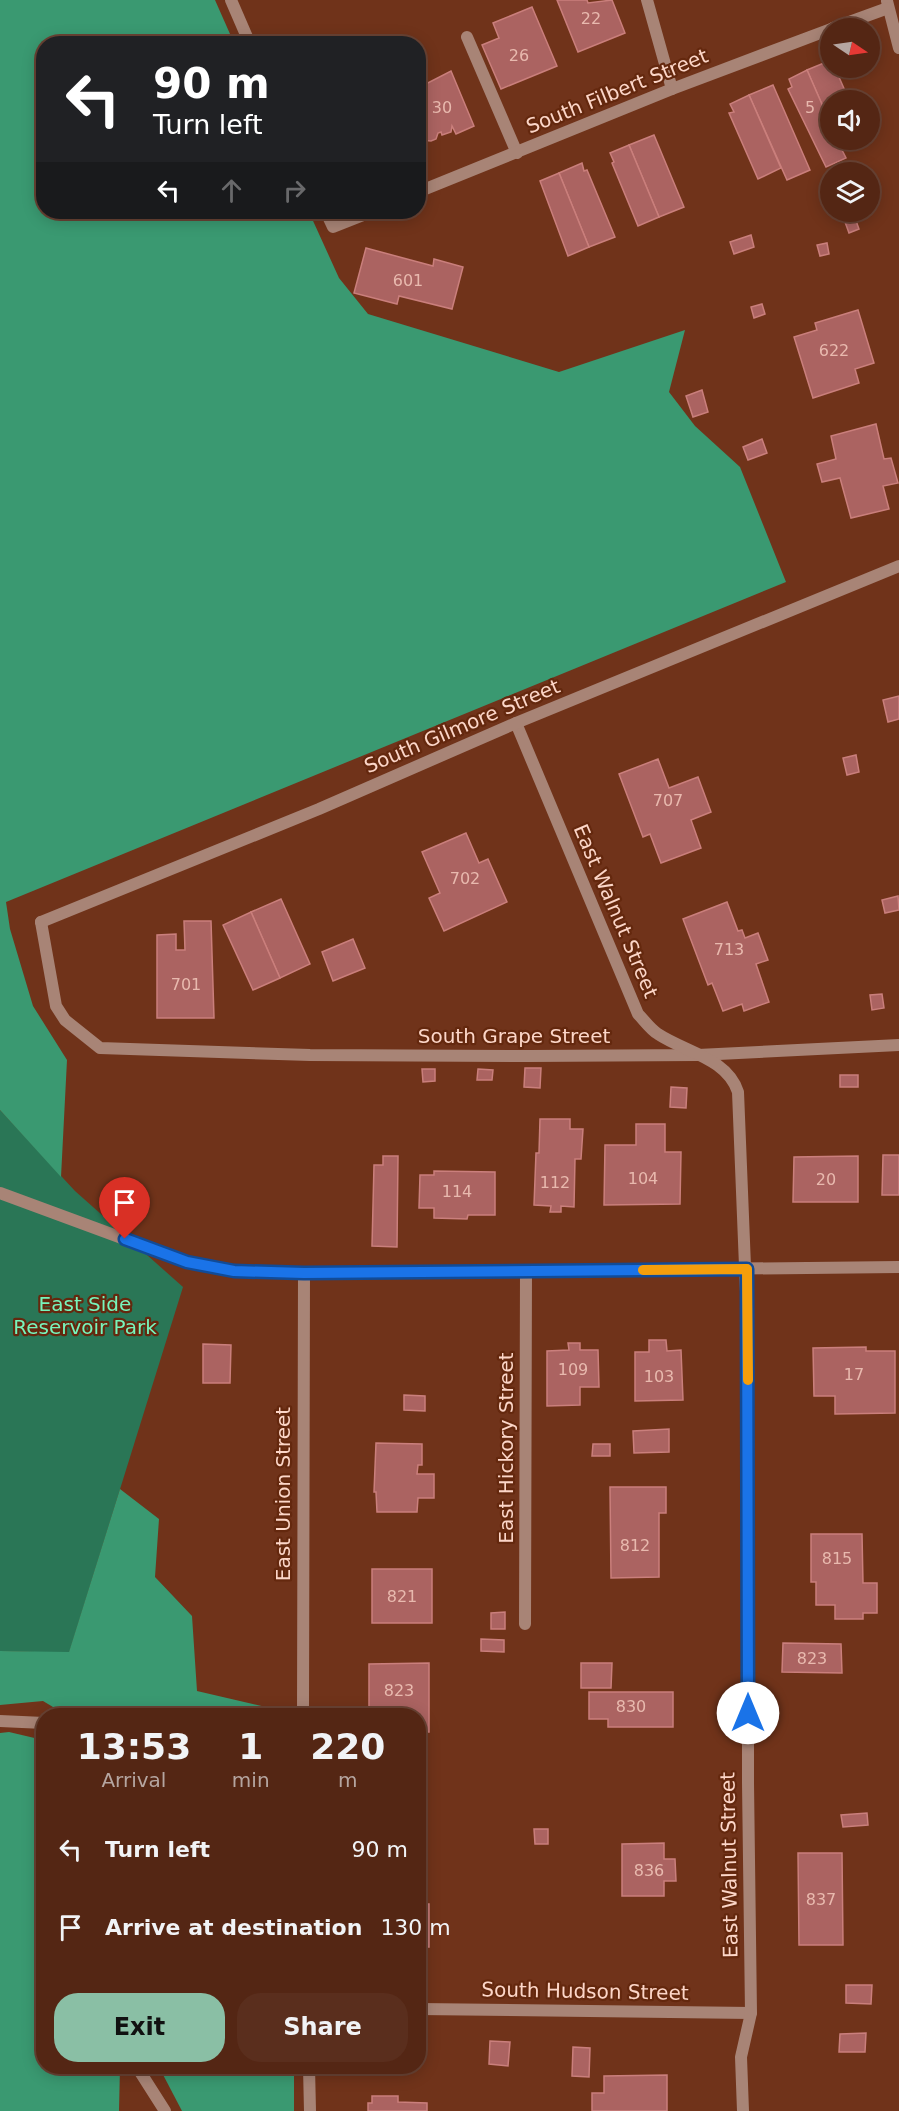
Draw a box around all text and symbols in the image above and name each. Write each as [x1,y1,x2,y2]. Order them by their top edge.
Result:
house number: 22 [581,9,601,28]
north arrow [820,18,880,78]
map controls [820,18,880,222]
street label: South Filbert Street [523,44,712,138]
house number: 26 [509,46,529,65]
text: 90 m [153,59,270,108]
icon: left [54,60,132,138]
button: sound [820,90,880,150]
house number: 30 [432,98,452,117]
house number: 5 [805,98,815,117]
text: Turn left [153,109,263,140]
button: layers [820,162,880,222]
icon: left [152,174,185,207]
icon: ahead [215,174,248,207]
icon: right [278,174,311,207]
house number: 601 [393,271,423,290]
house number: 622 [819,341,849,360]
street label: South Gilmore Street [361,674,563,778]
house number: 707 [653,791,683,810]
street label: East Walnut Street [569,821,663,1002]
house number: 702 [450,869,480,888]
house number: 713 [714,940,744,959]
house number: 701 [171,975,201,994]
street label: South Grape Street [418,1024,610,1048]
house number: 104 [628,1169,658,1188]
house number: 20 [816,1170,836,1189]
house number: 112 [540,1173,570,1192]
pin [99,1177,150,1239]
house number: 114 [442,1182,472,1201]
icon: arrive [108,1186,141,1219]
park label: East Side Reservoir Park [13,1292,157,1339]
street label: East Hickory Street [494,1352,518,1544]
house number: 109 [558,1360,588,1379]
house number: 17 [844,1365,864,1384]
house number: 103 [644,1367,674,1386]
street label: East Union Street [271,1407,295,1581]
house number: 812 [620,1536,650,1555]
house number: 815 [822,1549,852,1568]
house number: 821 [387,1587,417,1606]
house number: 823 [797,1649,827,1668]
house number: 823 [384,1681,414,1700]
position arrow [716,1681,780,1745]
house number: 830 [616,1697,646,1716]
text: 13:53 [77,1726,191,1767]
text: 1 [238,1726,263,1767]
text: 220 [310,1726,385,1767]
text: Arrival [101,1768,166,1792]
text: min [232,1768,270,1792]
text: m [338,1768,358,1792]
street label: East Walnut Street [715,1772,743,1958]
icon: left [54,1833,87,1866]
text: Turn left [105,1837,210,1862]
text: 90 m [352,1837,408,1862]
house number: 836 [634,1861,664,1880]
house number: 837 [806,1890,836,1909]
icon: arrive [54,1911,87,1944]
text: Arrive at destination [105,1915,362,1940]
text: 130 m [380,1915,451,1940]
street label: South Hudson Street [481,1977,689,2005]
button: Exit [54,1993,225,2062]
button: Share [237,1993,408,2062]

